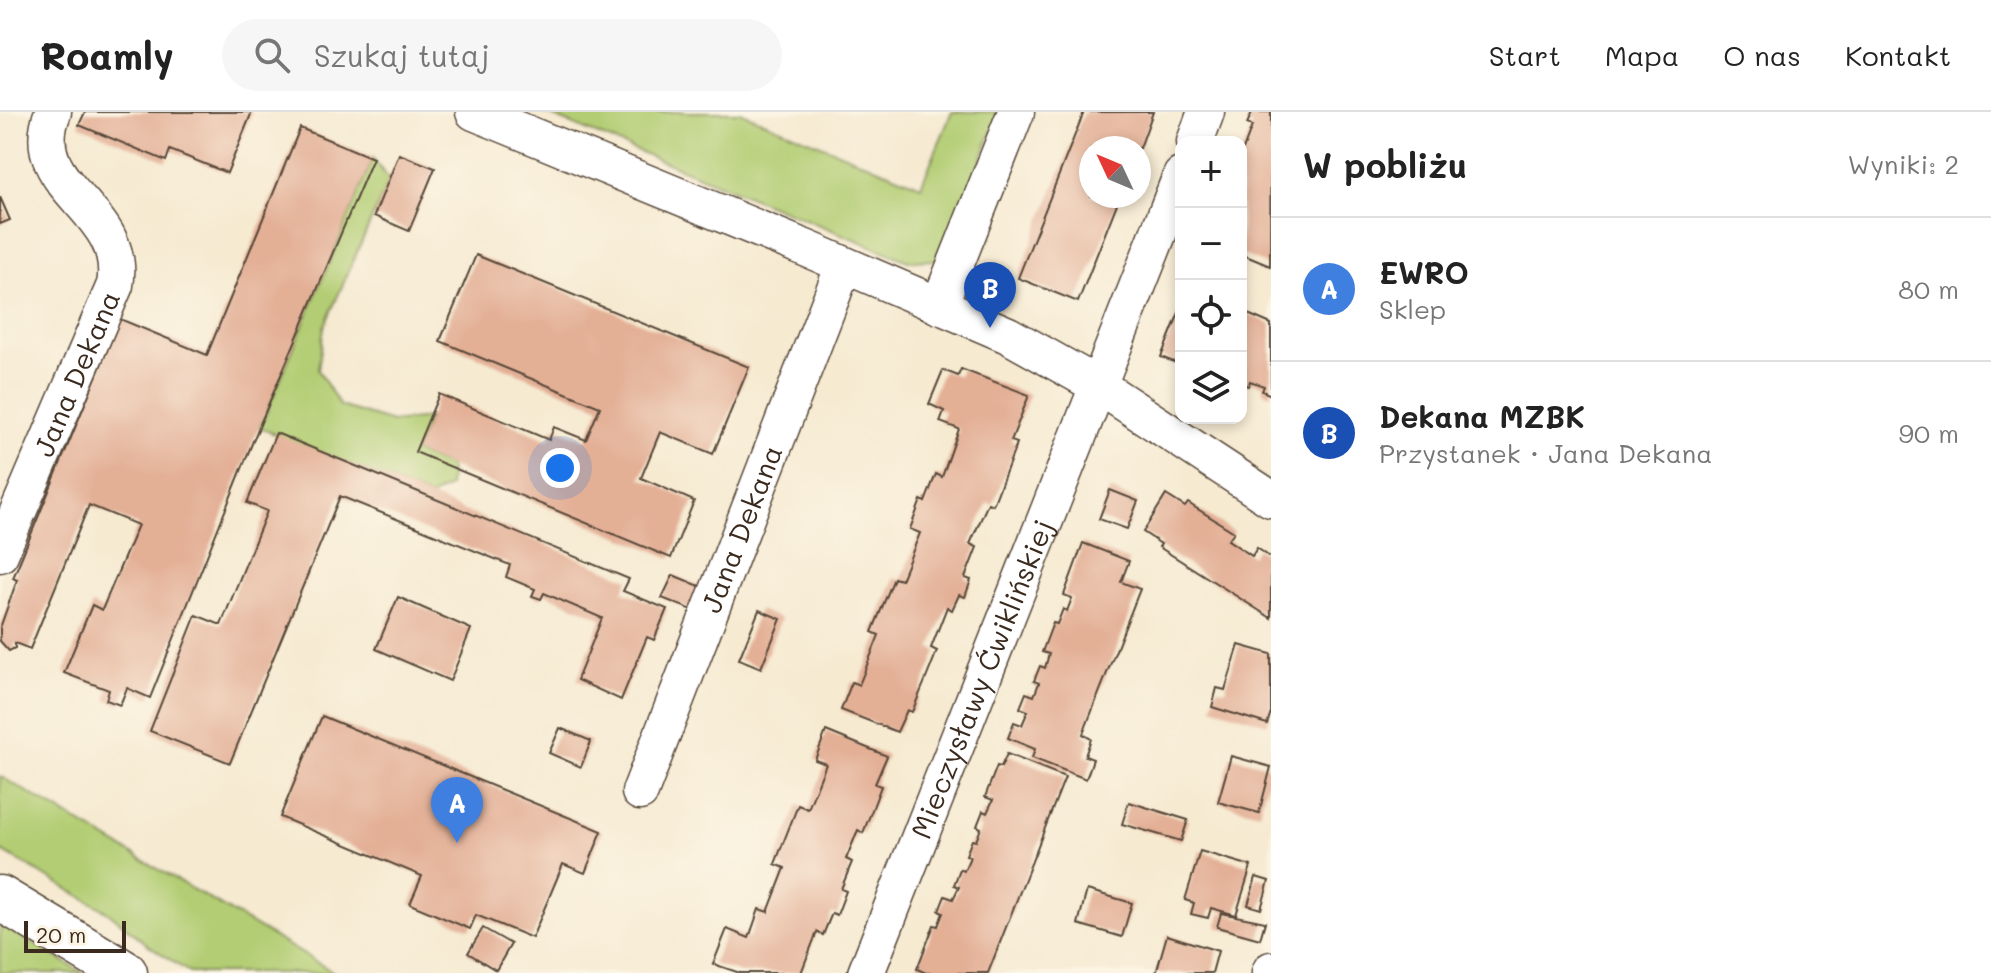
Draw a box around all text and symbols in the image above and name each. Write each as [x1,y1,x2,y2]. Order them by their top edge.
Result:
search box [222,19,782,91]
text: Roamly [40,30,174,80]
icon: search [250,33,294,77]
text: Szukaj tutaj [314,35,490,75]
text: Start [1489,37,1561,73]
text: Mapa [1605,37,1679,73]
text: O nas [1723,37,1801,73]
text: Kontakt [1845,37,1951,73]
north arrow [1079,136,1151,208]
map controls [1175,136,1247,424]
button: + [1175,136,1247,208]
text: W pobliżu [1303,142,1467,187]
text: Wyniki: 2 [1848,147,1959,181]
button: − [1175,208,1247,280]
text: EWRO [1379,252,1469,292]
pin: B [964,262,1016,328]
text: A [1320,272,1338,306]
text: 80 m [1898,272,1959,306]
button: locate [1175,280,1247,352]
street label: Jana Dekana [25,285,127,462]
text: Sklep [1379,292,1446,326]
button: layers [1175,352,1247,424]
text: Dekana MZBK [1379,396,1585,436]
text: B [1320,416,1338,450]
text: 90 m [1899,416,1959,450]
text: Przystanek · Jana Dekana [1379,436,1712,470]
street label: Jana Dekana [692,440,790,618]
your location [540,448,580,488]
street label: Mieczysławy Ćwiklińskiej [902,514,1060,844]
pin: A [431,777,483,843]
scale bar [24,917,126,953]
text: 20 m [36,920,86,949]

